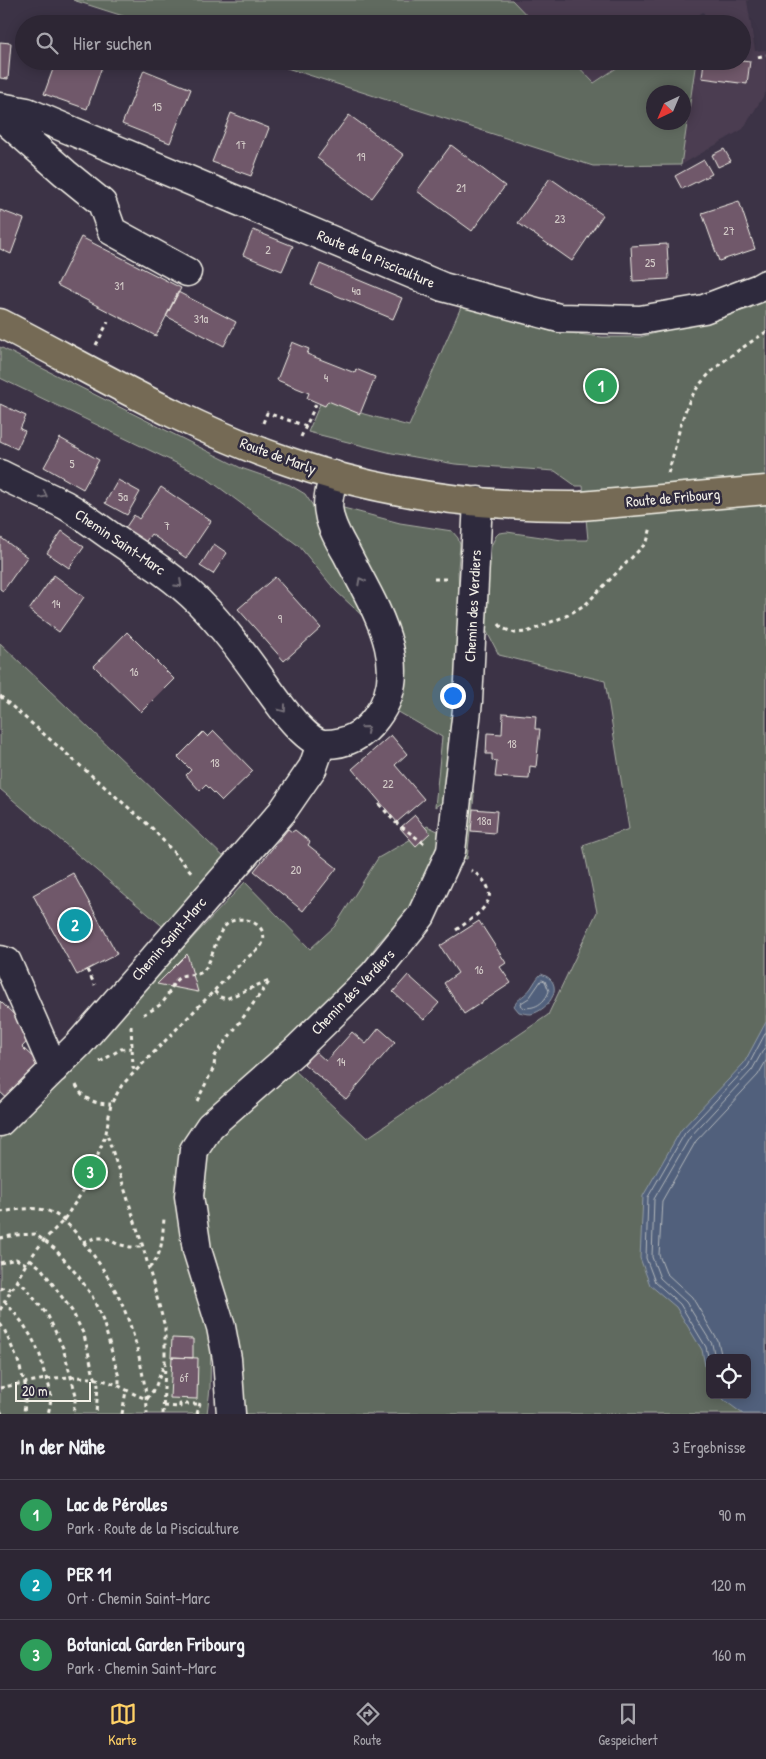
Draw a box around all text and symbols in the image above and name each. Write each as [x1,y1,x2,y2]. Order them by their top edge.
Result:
search box [15,15,751,70]
icon: search [33,29,61,57]
text: Hier suchen [73,30,152,56]
north arrow [646,85,691,130]
house number: 15 [152,98,162,115]
house number: 17 [236,136,246,153]
house number: 19 [357,148,366,165]
house number: 21 [456,179,466,196]
house number: 23 [555,210,566,227]
house number: 27 [723,222,735,239]
street label: Route de la Pisciculture [314,224,438,293]
house number: 2 [265,241,271,258]
house number: 25 [645,254,655,271]
house number: 31 [114,277,124,294]
house number: 4a [351,282,361,299]
house number: 31a [194,310,209,327]
pin: 1 [585,367,617,405]
house number: 4 [324,369,329,386]
street label: Route de Marly [237,432,319,479]
house number: 5 [69,455,75,472]
street label: Route de Fribourg [625,483,721,512]
house number: 5a [118,488,128,505]
one-way arrow [39,489,48,500]
street label: Chemin Saint-Marc [71,504,170,580]
house number: 7 [164,517,170,534]
street label: Chemin des Verdiers [459,549,486,663]
one-way arrow [357,577,367,586]
one-way arrow [174,579,183,588]
house number: 14 [52,595,61,612]
house number: 9 [278,610,283,627]
house number: 16 [129,663,139,680]
your location [440,683,466,709]
one-way arrow [278,703,286,712]
one-way arrow [360,726,369,735]
house number: 18 [507,735,517,752]
house number: 18 [210,754,220,771]
house number: 22 [382,775,394,792]
house number: 18a [477,812,491,829]
house number: 20 [291,861,302,878]
street label: Chemin Saint-Marc [126,892,211,985]
pin: 2 [59,906,91,944]
street label: Chemin des Verdiers [306,944,399,1039]
house number: 16 [474,961,484,978]
house number: 14 [337,1053,346,1070]
pin: 3 [74,1153,106,1191]
map controls [706,1354,751,1399]
button: locate [706,1354,751,1399]
house number: 6f [179,1369,189,1386]
scale bar [15,1379,91,1402]
text: 20 m [22,1381,48,1400]
text: In der Nähe [20,1432,105,1461]
text: 3 Ergebnisse [672,1436,746,1458]
text: Lac de Pérolles [67,1491,167,1517]
text: 1 [33,1504,39,1526]
text: 90 m [718,1504,746,1526]
text: Park · Route de la Pisciculture [67,1517,239,1539]
text: PER 11 [67,1561,111,1587]
text: 2 [32,1574,40,1596]
text: 120 m [711,1574,746,1596]
text: Ort · Chemin Saint-Marc [67,1587,210,1609]
text: Botanical Garden Fribourg [67,1631,245,1657]
text: 3 [32,1644,40,1666]
text: 160 m [712,1644,746,1666]
text: Park · Chemin Saint-Marc [67,1657,216,1679]
tab: Karte [108,1700,137,1749]
tab: Route [354,1700,382,1749]
tab: Gespeichert [598,1700,658,1749]

